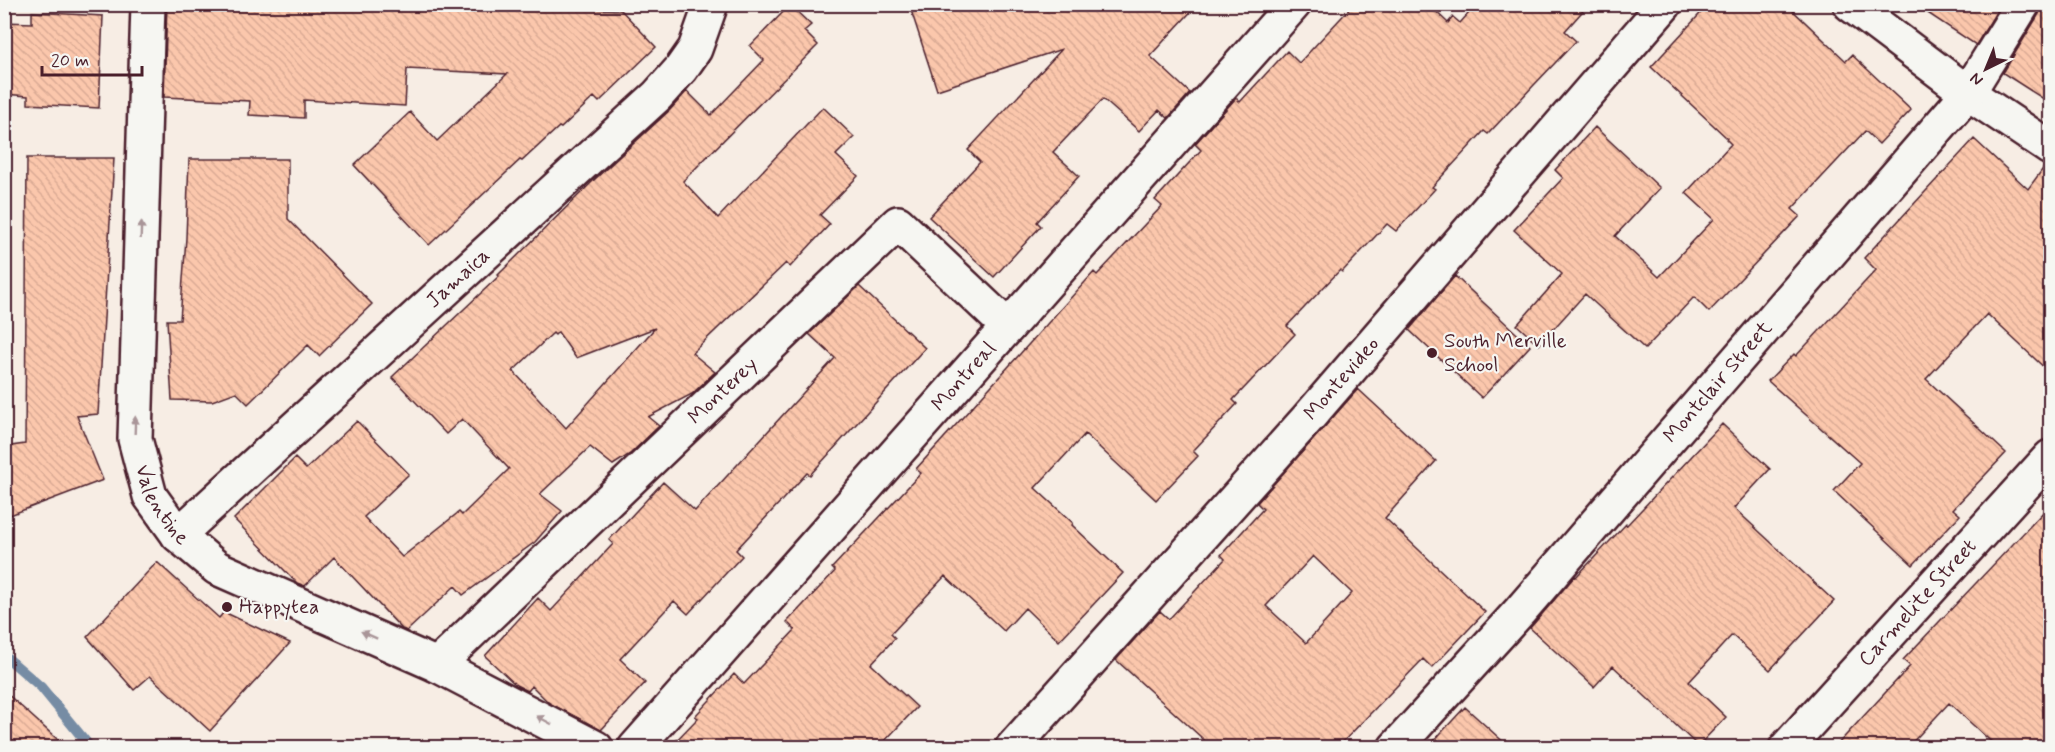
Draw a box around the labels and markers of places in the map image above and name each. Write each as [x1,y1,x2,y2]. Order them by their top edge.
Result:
place label: South Merville School [1444,327,1567,379]
marker: South Merville School [1425,346,1439,360]
place label: Happytea [239,593,319,621]
marker: Happytea [220,600,234,614]

